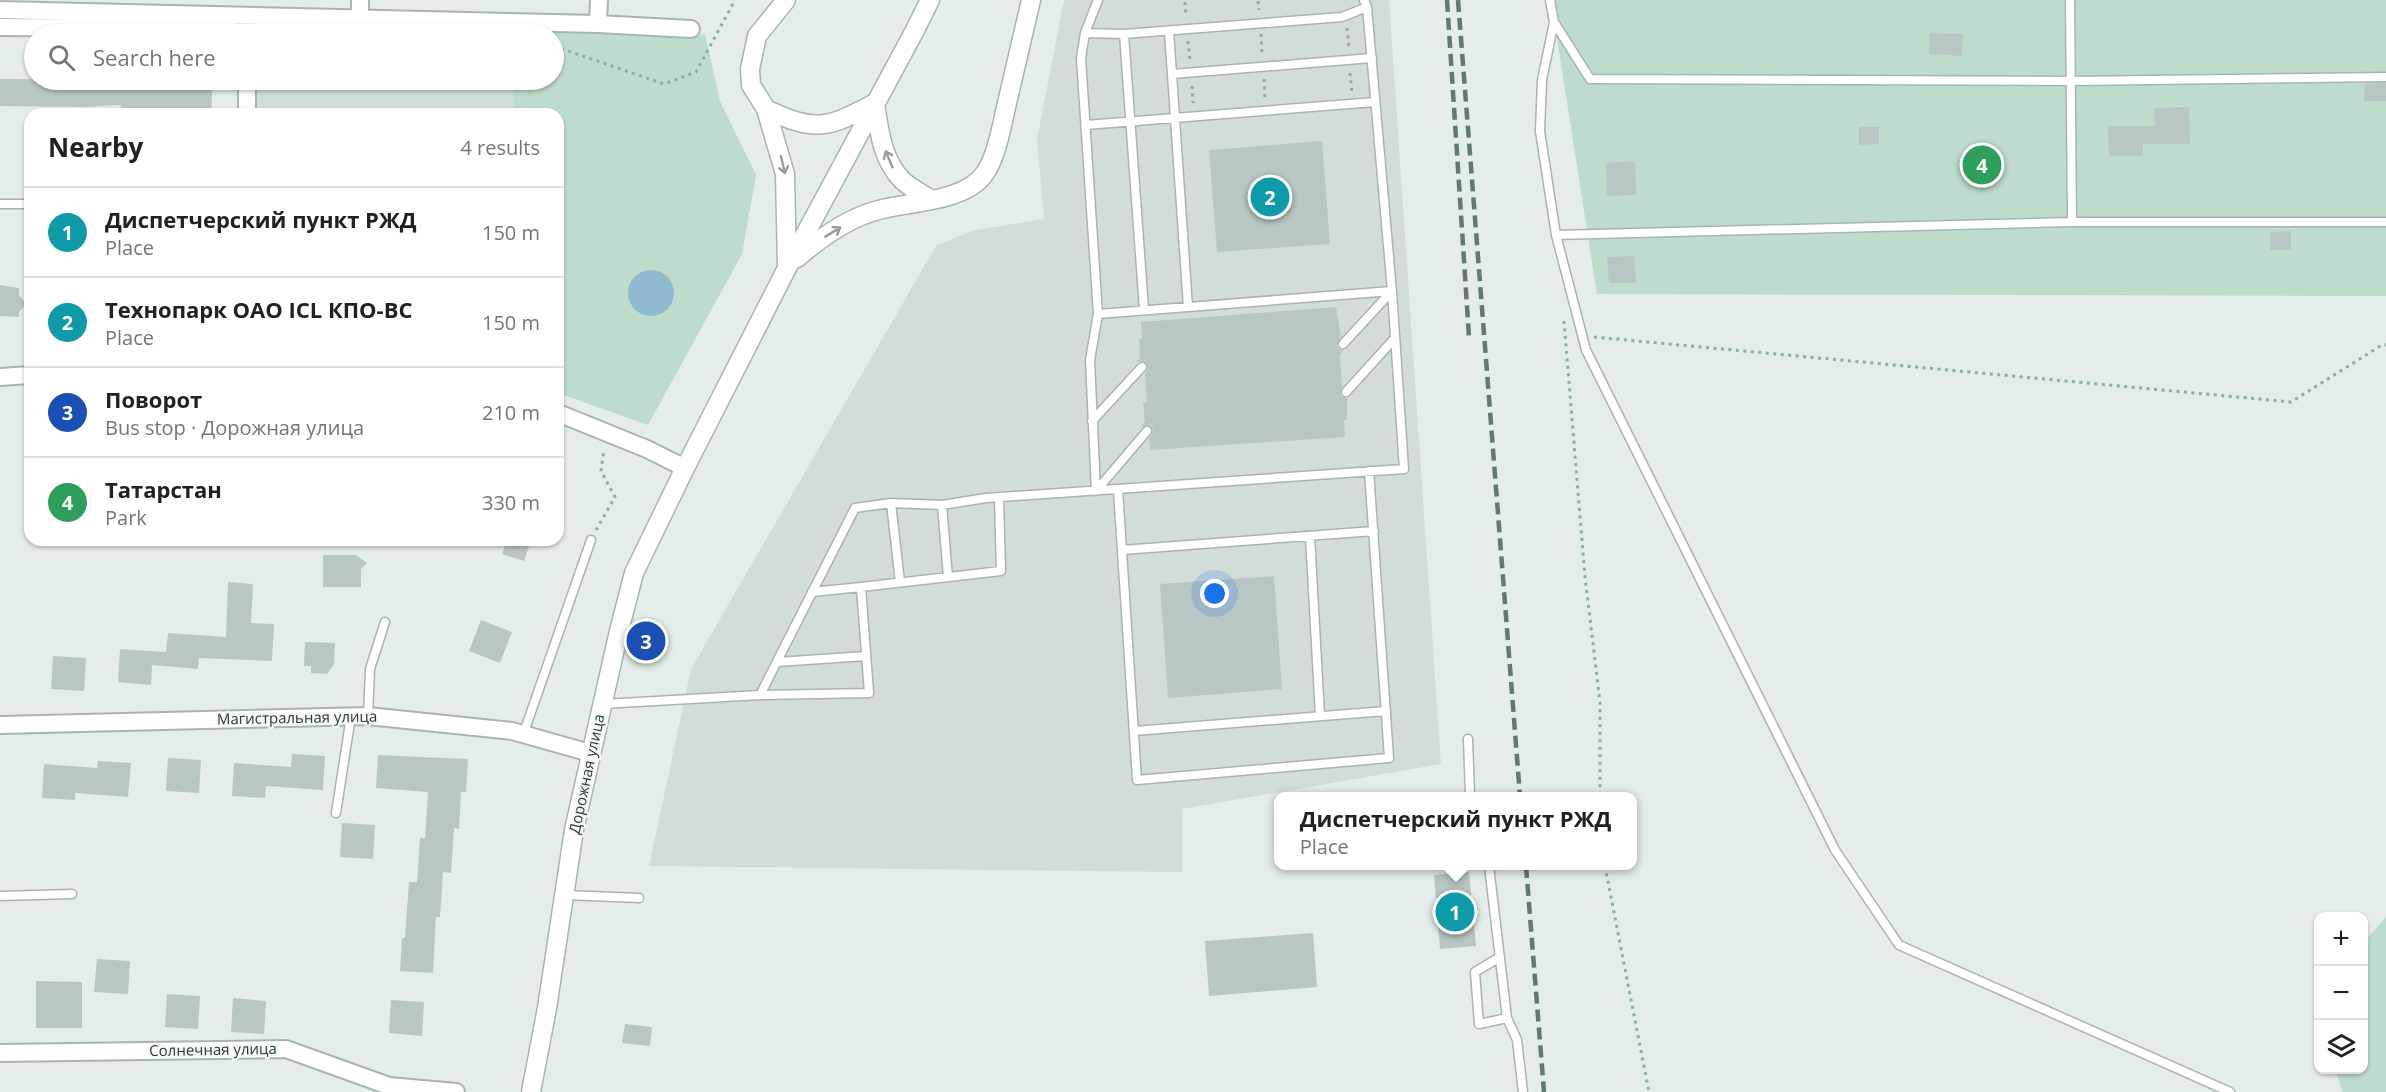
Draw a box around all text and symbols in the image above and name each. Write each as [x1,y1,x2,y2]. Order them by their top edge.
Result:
search box [24,24,564,90]
icon: search [45,41,78,74]
text: Search here [93,42,216,72]
text: Nearby [48,129,143,165]
text: 4 results [460,134,540,161]
pin: 4 [1962,142,2002,188]
one-way arrow [883,151,894,169]
one-way arrow [778,155,790,174]
pin: 2 [1250,174,1290,220]
text: Диспетчерский пункт РЖД [105,204,416,234]
text: 1 [62,219,73,246]
text: 150 m [482,219,540,246]
one-way arrow [824,225,841,237]
text: Place [105,234,154,261]
text: Технопарк OAO ICL КПО-ВС [105,294,412,324]
text: 2 [62,309,73,336]
text: 150 m [482,309,540,336]
text: Place [105,324,154,351]
text: Поворот [105,384,202,414]
text: 3 [62,399,73,426]
text: 210 m [482,399,540,426]
text: Bus stop · Дорожная улица [105,414,364,441]
text: Татарстан [105,474,222,504]
text: 4 [62,489,73,516]
text: 330 m [482,489,540,516]
text: Park [105,504,147,531]
your location [1200,579,1229,608]
pin: 3 [626,618,666,664]
street label: Магистральная улица [217,706,377,728]
street label: Дорожная улица [564,712,608,835]
popup [1274,792,1637,870]
text: Диспетчерский пункт РЖД [1300,803,1611,833]
text: Place [1300,833,1349,860]
pin: 1 [1436,890,1474,934]
map controls [2314,912,2368,1074]
button: + [2314,912,2368,966]
button: − [2314,966,2368,1020]
button: layers [2314,1020,2368,1074]
street label: Солнечная улица [149,1038,277,1060]

